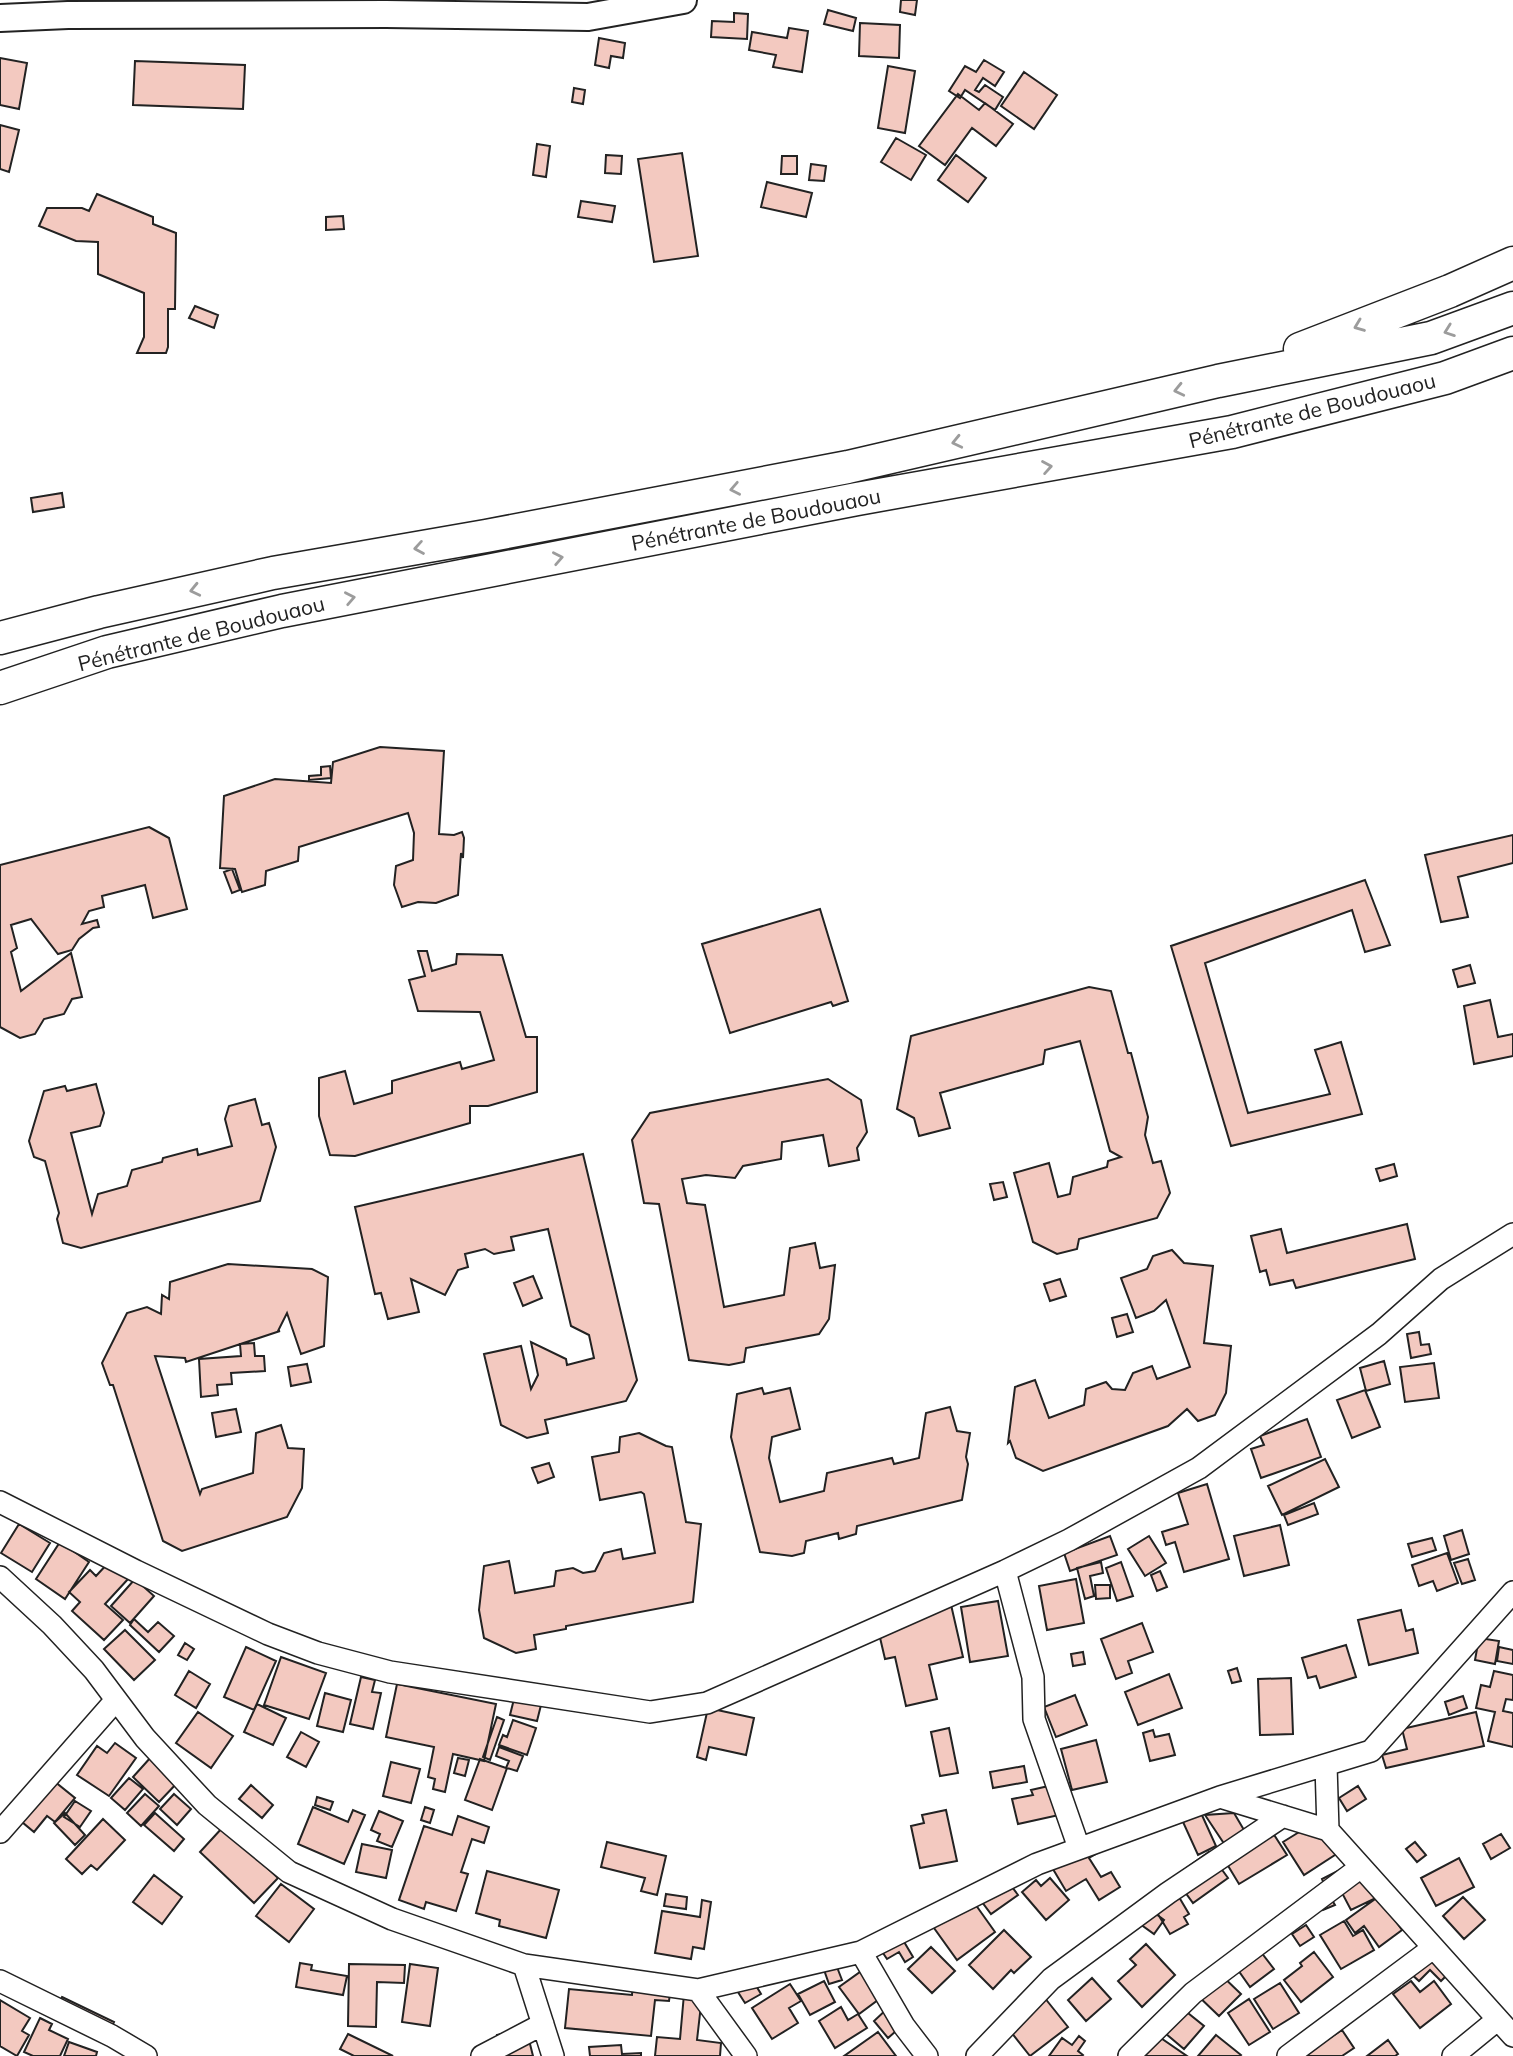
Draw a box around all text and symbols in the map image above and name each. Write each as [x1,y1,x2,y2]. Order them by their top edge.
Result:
one-way arrow [1354,318,1366,332]
one-way arrow [1443,323,1455,337]
street label: Pénétrante de Boudouaou [1186,367,1438,453]
one-way arrow [1173,382,1185,397]
one-way arrow [951,433,963,448]
one-way arrow [1040,460,1052,475]
one-way arrow [729,480,741,495]
street label: Pénétrante de Boudouaou [629,482,883,556]
one-way arrow [413,540,425,555]
one-way arrow [552,551,564,566]
one-way arrow [189,582,201,597]
street label: Pénétrante de Boudouaou [75,590,327,676]
one-way arrow [344,591,356,606]

